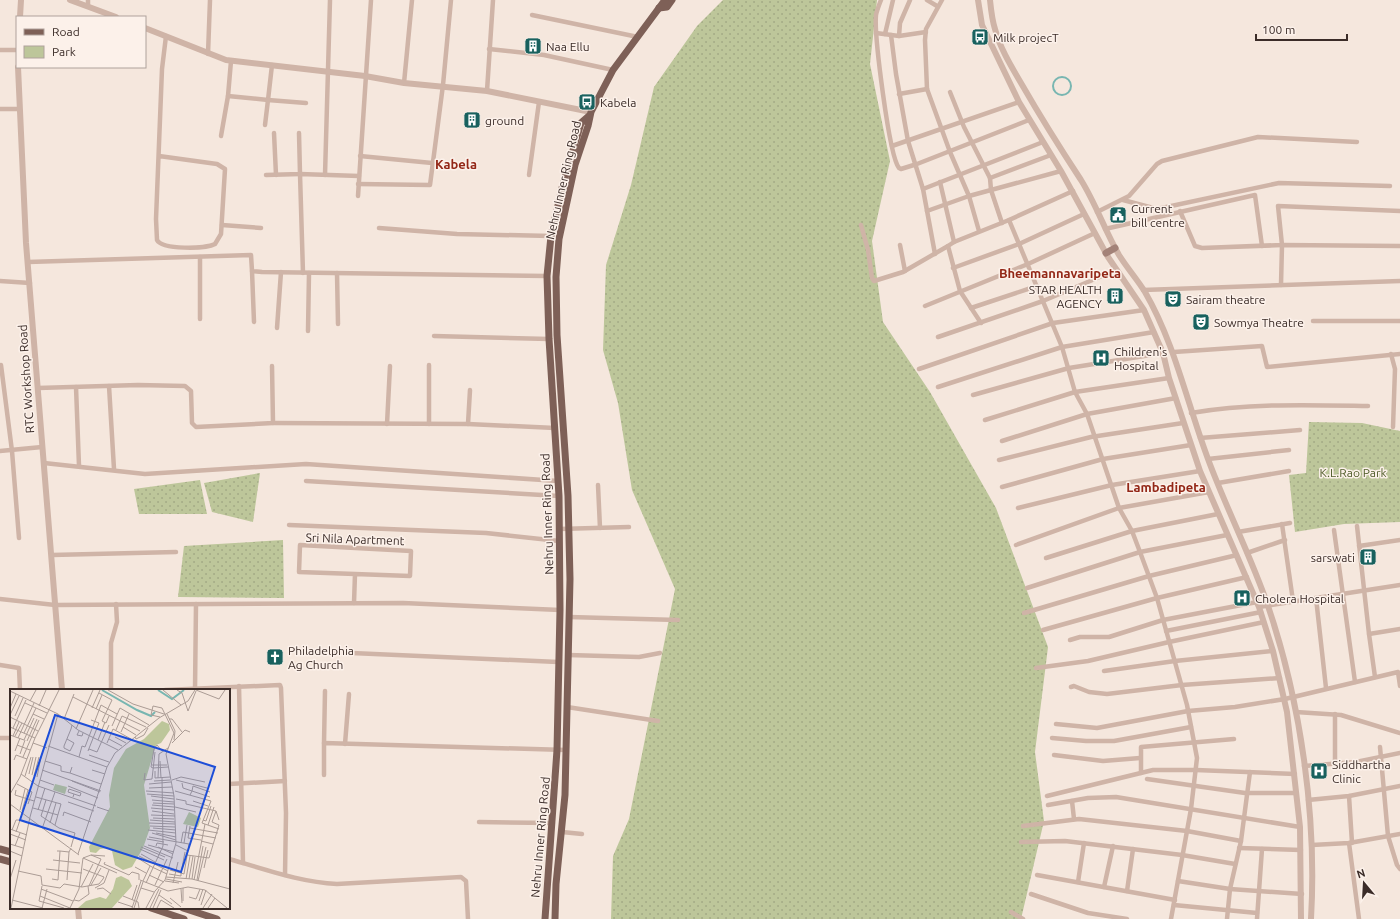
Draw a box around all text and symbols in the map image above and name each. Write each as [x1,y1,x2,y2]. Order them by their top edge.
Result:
legend [16,16,146,68]
scale bar [1256,16,1347,42]
text: 100 m [1262,23,1295,36]
text: Road [52,25,80,38]
bus stop icon: Milk projecT [970,27,990,47]
place label: Milk projecT [993,31,1059,44]
building icon: Naa Ellu [523,36,543,56]
place label: Naa Ellu [546,40,590,53]
text: Park [52,45,76,58]
bus stop icon: Kabela [577,92,597,112]
place label: Kabela [600,96,636,109]
building icon: ground [462,110,482,130]
place label: ground [485,114,524,127]
street label: Nehru Inner Ring Road [543,119,583,241]
district label: Kabela [435,157,477,171]
place label: Current bill centre [1131,202,1185,229]
public building icon: Current bill centre [1108,205,1128,225]
district label: Bheemannavaripeta [999,266,1121,280]
place label: STAR HEALTH AGENCY [1029,283,1102,310]
building icon: STAR HEALTH AGENCY [1105,286,1125,306]
theatre icon: Sairam theatre [1163,289,1183,309]
place label: Sairam theatre [1186,293,1265,306]
theatre icon: Sowmya Theatre [1191,312,1211,332]
place label: Sowmya Theatre [1214,316,1304,329]
street label: RTC Workshop Road [16,324,36,434]
place label: Children's Hospital [1114,345,1167,372]
hospital icon: Children's Hospital [1091,348,1111,368]
street label: Nehru Inner Ring Road [538,453,556,575]
park label: K.L.Rao Park [1319,466,1387,479]
district label: Lambadipeta [1126,480,1206,494]
street label: Sri Nila Apartment [305,531,405,547]
building icon: sarswati [1358,547,1378,567]
place label: sarswati [1311,551,1355,564]
hospital icon: Cholera Hospital [1232,588,1252,608]
place label: Cholera Hospital [1255,592,1344,605]
place label: Philadelphia Ag Church [288,644,354,671]
church icon: Philadelphia Ag Church [265,647,285,667]
inset map [10,689,230,909]
place label: Siddhartha Clinic [1332,758,1391,785]
hospital icon: Siddhartha Clinic [1309,761,1329,781]
street label: Nehru Inner Ring Road [528,776,552,898]
north arrow [1344,863,1384,903]
text: N [1355,867,1367,880]

